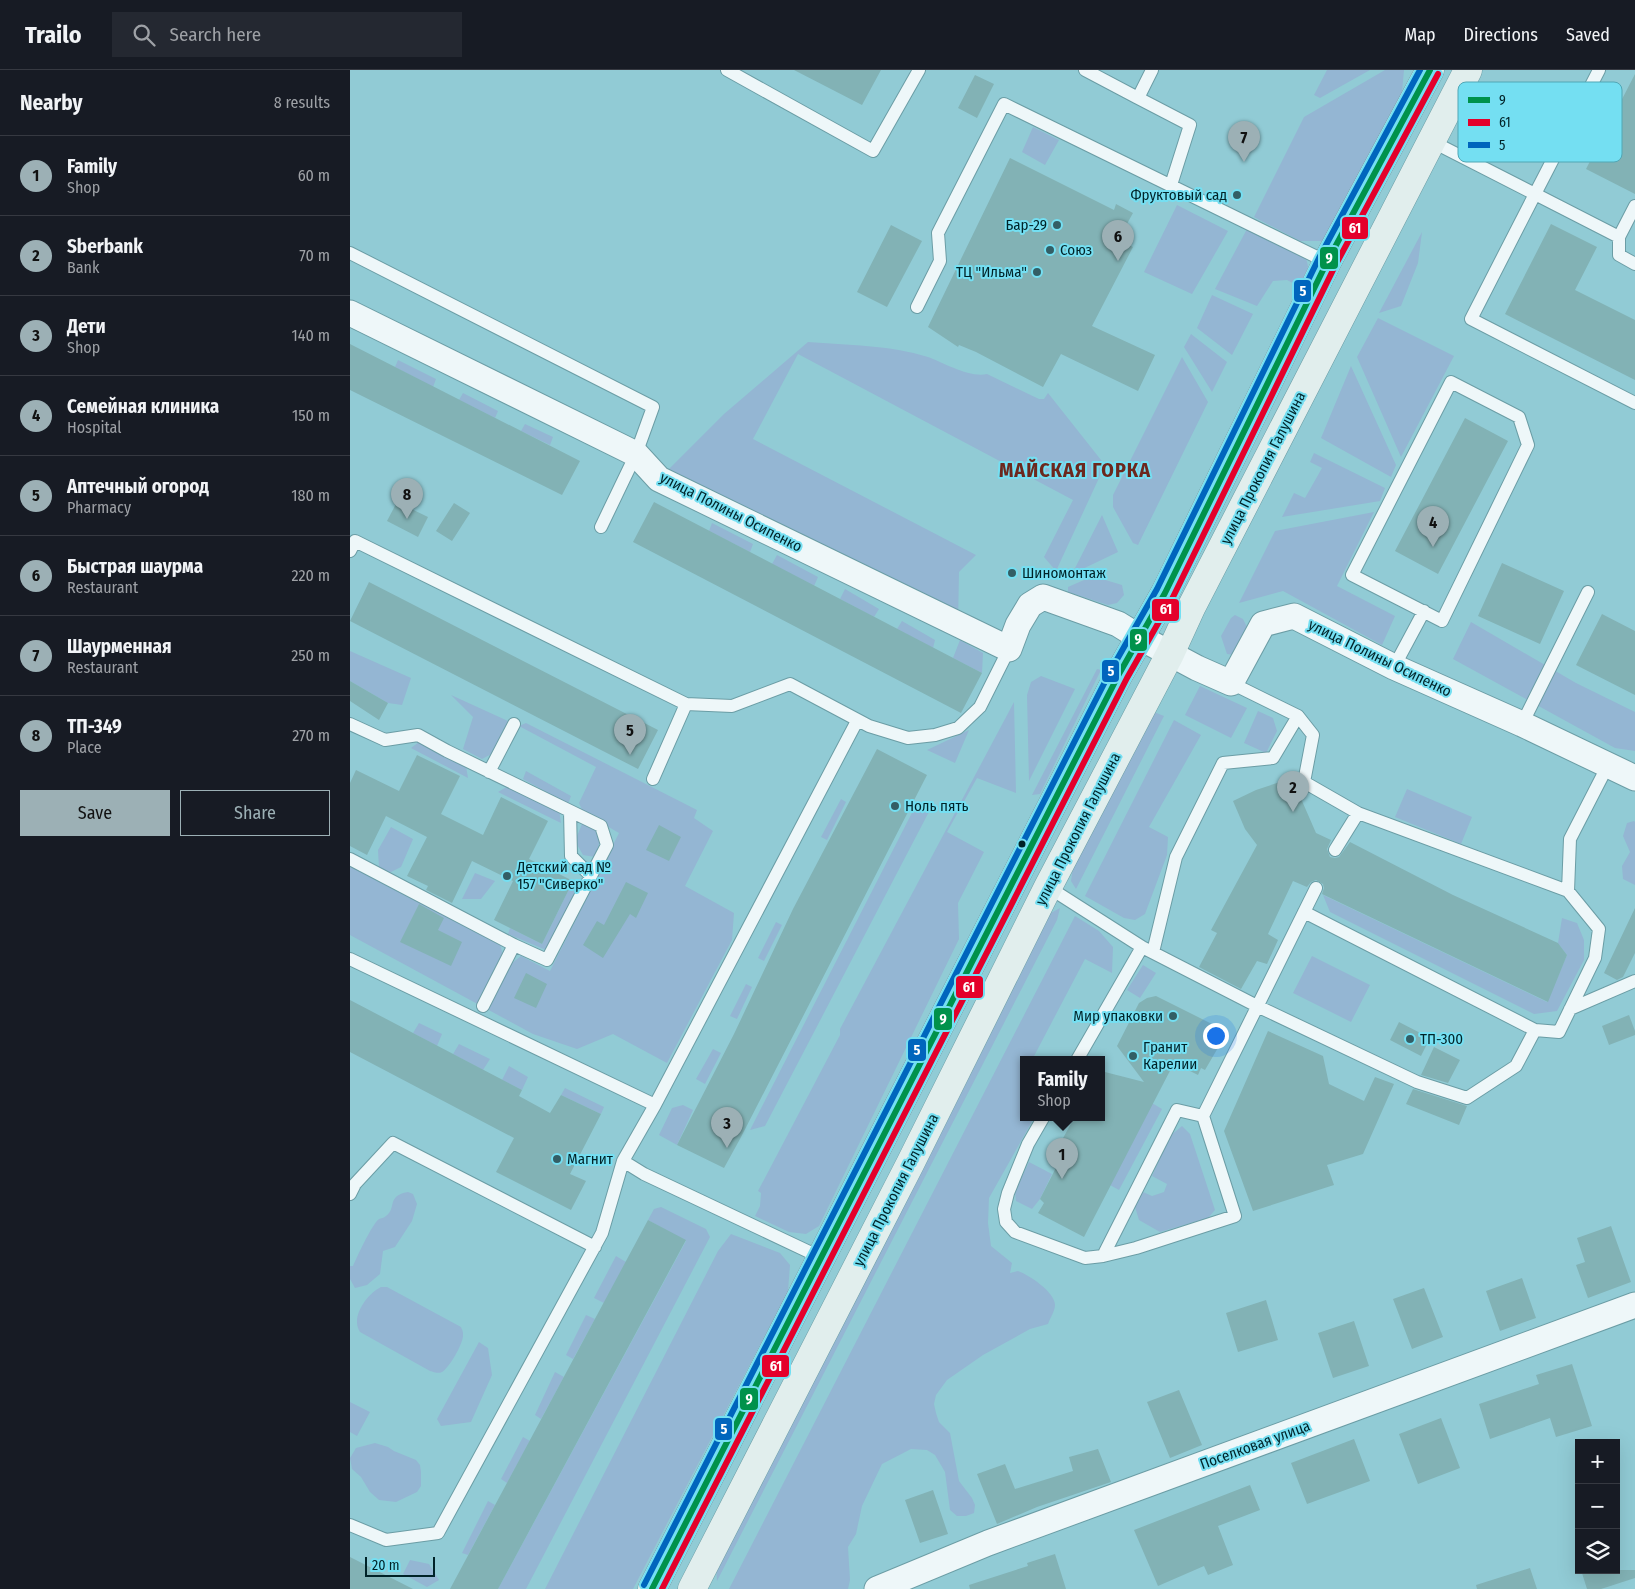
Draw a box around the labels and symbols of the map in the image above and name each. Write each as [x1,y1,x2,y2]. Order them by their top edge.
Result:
legend [1458,82,1622,162]
text: 9 [1499,92,1506,109]
text: 61 [1499,114,1511,131]
pin: 7 [1228,121,1260,162]
text: 5 [1499,137,1505,154]
place label: Фруктовый сад [1130,186,1227,204]
marker: Фруктовый сад [1231,189,1243,201]
place label: Бар-29 [1005,216,1047,234]
line badge: 61 [1341,216,1369,240]
marker: Бар-29 [1051,219,1063,231]
pin: 6 [1102,220,1134,261]
text: 61 [1349,220,1361,237]
place label: Союз [1060,241,1092,259]
marker: Союз [1044,244,1056,256]
line badge: 9 [1319,246,1339,270]
text: 9 [1325,250,1333,267]
place label: ТЦ "Ильма" [956,263,1027,281]
marker: ТЦ "Ильма" [1031,266,1043,278]
line badge: 5 [1293,279,1312,303]
text: 5 [1300,283,1307,300]
street label: улица Прокопия Галушина [1217,389,1309,547]
district label: МАЙСКАЯ ГОРКА [999,458,1151,482]
street label: улица Полины Осипенко [657,468,805,556]
pin: 8 [391,478,423,519]
pin: 4 [1417,506,1449,547]
place label: Шиномонтаж [1022,564,1106,582]
marker: Шиномонтаж [1006,567,1018,579]
line badge: 61 [1151,598,1180,622]
text: 61 [1160,601,1172,618]
street label: улица Полины Осипенко [1305,615,1455,701]
line badge: 9 [1129,628,1148,652]
text: 9 [1134,631,1142,648]
line badge: 5 [1101,659,1120,683]
text: 5 [1108,663,1115,680]
pin: 5 [614,714,646,755]
street label: улица Прокопия Галушина [1032,750,1124,908]
pin: 2 [1277,771,1309,812]
place label: Ноль пять [905,797,968,815]
marker: Ноль пять [889,800,901,812]
unlabelled marker [1017,839,1027,849]
place label: Детский сад № 157 "Сиверко" [516,858,611,893]
marker: Детский сад № 157 "Сиверко" [501,870,513,882]
line badge: 61 [955,975,984,999]
text: 61 [963,979,975,996]
line badge: 9 [933,1007,953,1031]
place label: Мир упаковки [1073,1007,1163,1025]
marker: Мир упаковки [1167,1010,1179,1022]
text: 9 [939,1011,947,1028]
your location [1203,1023,1229,1049]
place label: ТП-300 [1420,1030,1463,1048]
marker: ТП-300 [1404,1033,1416,1045]
line badge: 5 [907,1038,927,1062]
place label: Гранит Карелии [1143,1038,1197,1073]
text: 5 [914,1042,921,1059]
marker: Гранит Карелии [1127,1050,1139,1062]
pin: 3 [711,1107,743,1148]
street label: улица Прокопия Галушина [850,1111,942,1269]
pin: 1 [1046,1138,1078,1179]
place label: Магнит [567,1150,614,1168]
marker: Магнит [551,1153,563,1165]
line badge: 61 [761,1354,790,1378]
text: 61 [770,1358,782,1375]
line badge: 9 [739,1387,759,1411]
text: 9 [745,1391,753,1408]
line badge: 5 [714,1417,733,1441]
street label: Поселковая улица [1197,1417,1313,1473]
text: 5 [721,1421,728,1438]
scale bar [365,1554,435,1577]

